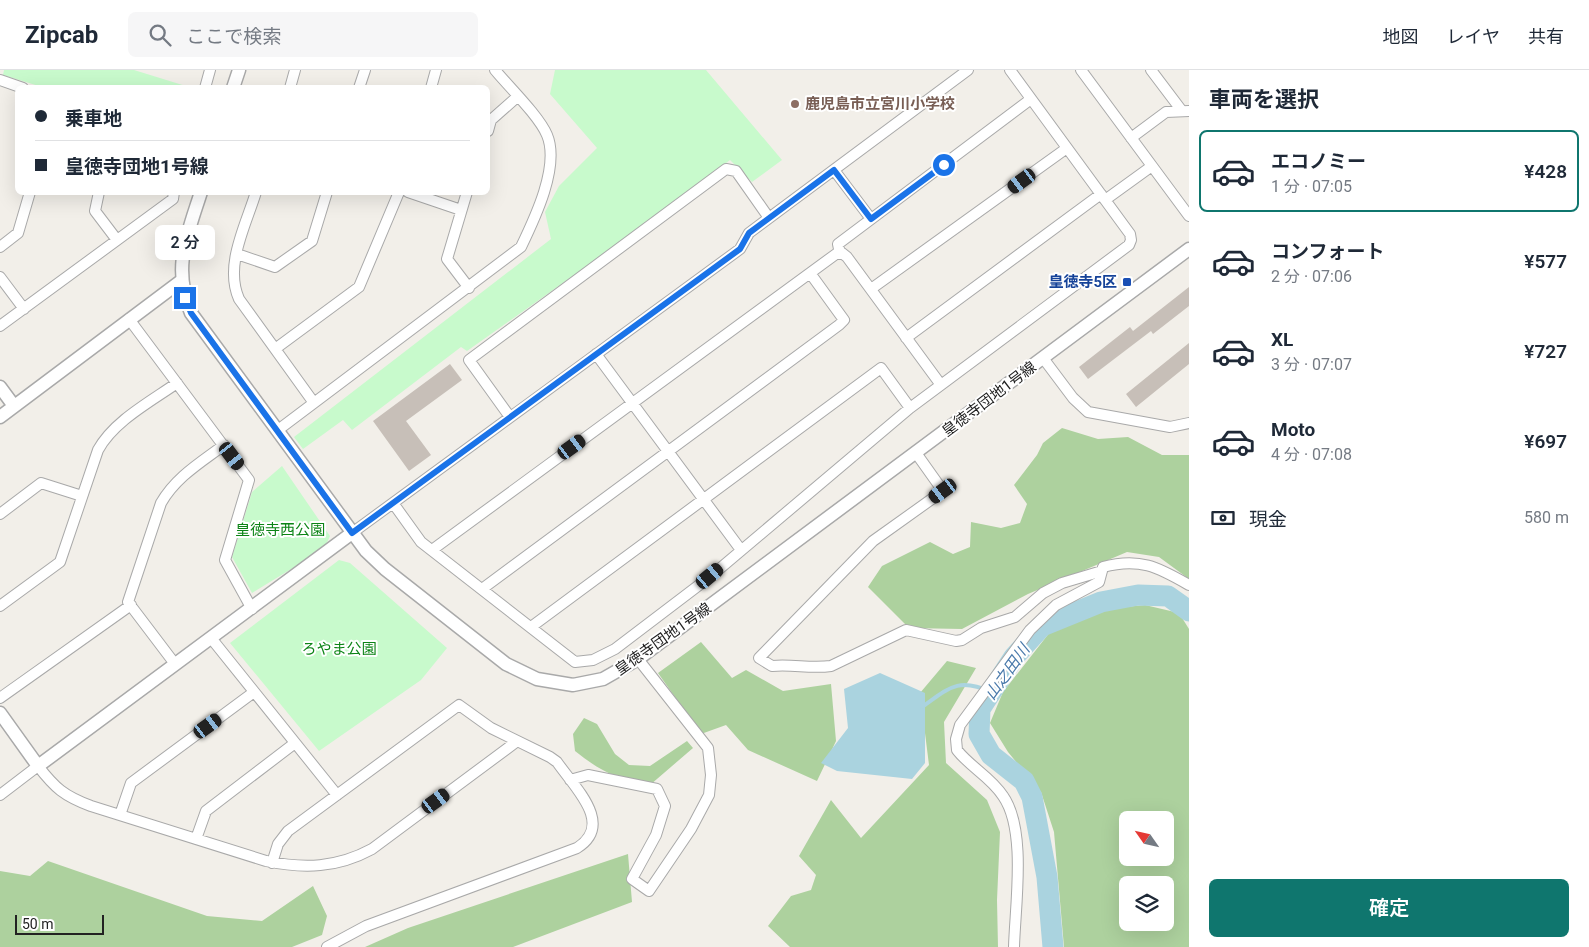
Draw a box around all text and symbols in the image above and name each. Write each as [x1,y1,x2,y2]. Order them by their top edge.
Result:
search box [128,12,478,57]
text: Zipcab [25,21,98,49]
icon: search [146,21,174,49]
text: ここで検索 [186,25,281,48]
text: 地図 [1383,26,1419,47]
text: レイヤ [1447,26,1500,47]
text: 共有 [1528,26,1564,47]
text: 車両を選択 [1209,87,1319,112]
place label: 鹿児島市立宮川小学校 [805,95,955,113]
marker: 鹿児島市立宮川小学校 [789,98,801,110]
text: 乗車地 [65,107,122,130]
icon: car [1211,149,1256,194]
text: エコノミー [1271,150,1366,173]
route start [933,154,955,176]
text: 皇徳寺団地1号線 [65,155,209,178]
text: ¥428 [1524,160,1567,183]
car [1005,166,1038,196]
text: 1 分 · 07:05 [1271,177,1352,196]
callout: 2 分 [155,226,215,260]
text: 2 分 [170,233,200,252]
icon: car [1211,239,1256,284]
text: コンフォート [1271,240,1384,263]
text: ¥577 [1524,250,1567,273]
text: 2 分 · 07:06 [1271,267,1352,286]
place label: 皇徳寺5区 [1048,273,1117,291]
marker: 皇徳寺5区 [1121,276,1133,288]
route end [174,287,196,309]
text: XL [1271,328,1293,351]
icon: car [1211,329,1256,374]
text: ¥727 [1524,340,1567,363]
text: 3 分 · 07:07 [1271,355,1352,374]
street label: 皇徳寺団地1号線 [938,358,1040,440]
text: Moto [1271,418,1315,441]
icon: car [1211,419,1256,464]
text: ¥697 [1524,430,1567,453]
car [555,432,588,462]
car [216,440,247,472]
text: 4 分 · 07:08 [1271,445,1352,464]
car [926,476,959,506]
icon: cash [1209,504,1237,532]
text: 現金 [1249,508,1287,531]
text: 580 m [1524,508,1569,527]
park label: 皇徳寺西公園 [235,521,325,539]
car [693,561,726,591]
street label: 皇徳寺団地1号線 [611,599,715,679]
water label: 山之田川 [981,639,1035,703]
park label: ろやま公園 [301,640,377,658]
car [191,711,224,741]
car [419,786,452,816]
north arrow [1119,811,1174,866]
map controls [1119,811,1174,931]
button: layers [1119,876,1174,931]
button: 確定 [1209,879,1569,937]
scale bar [15,912,104,935]
text: 50 m [22,916,54,932]

